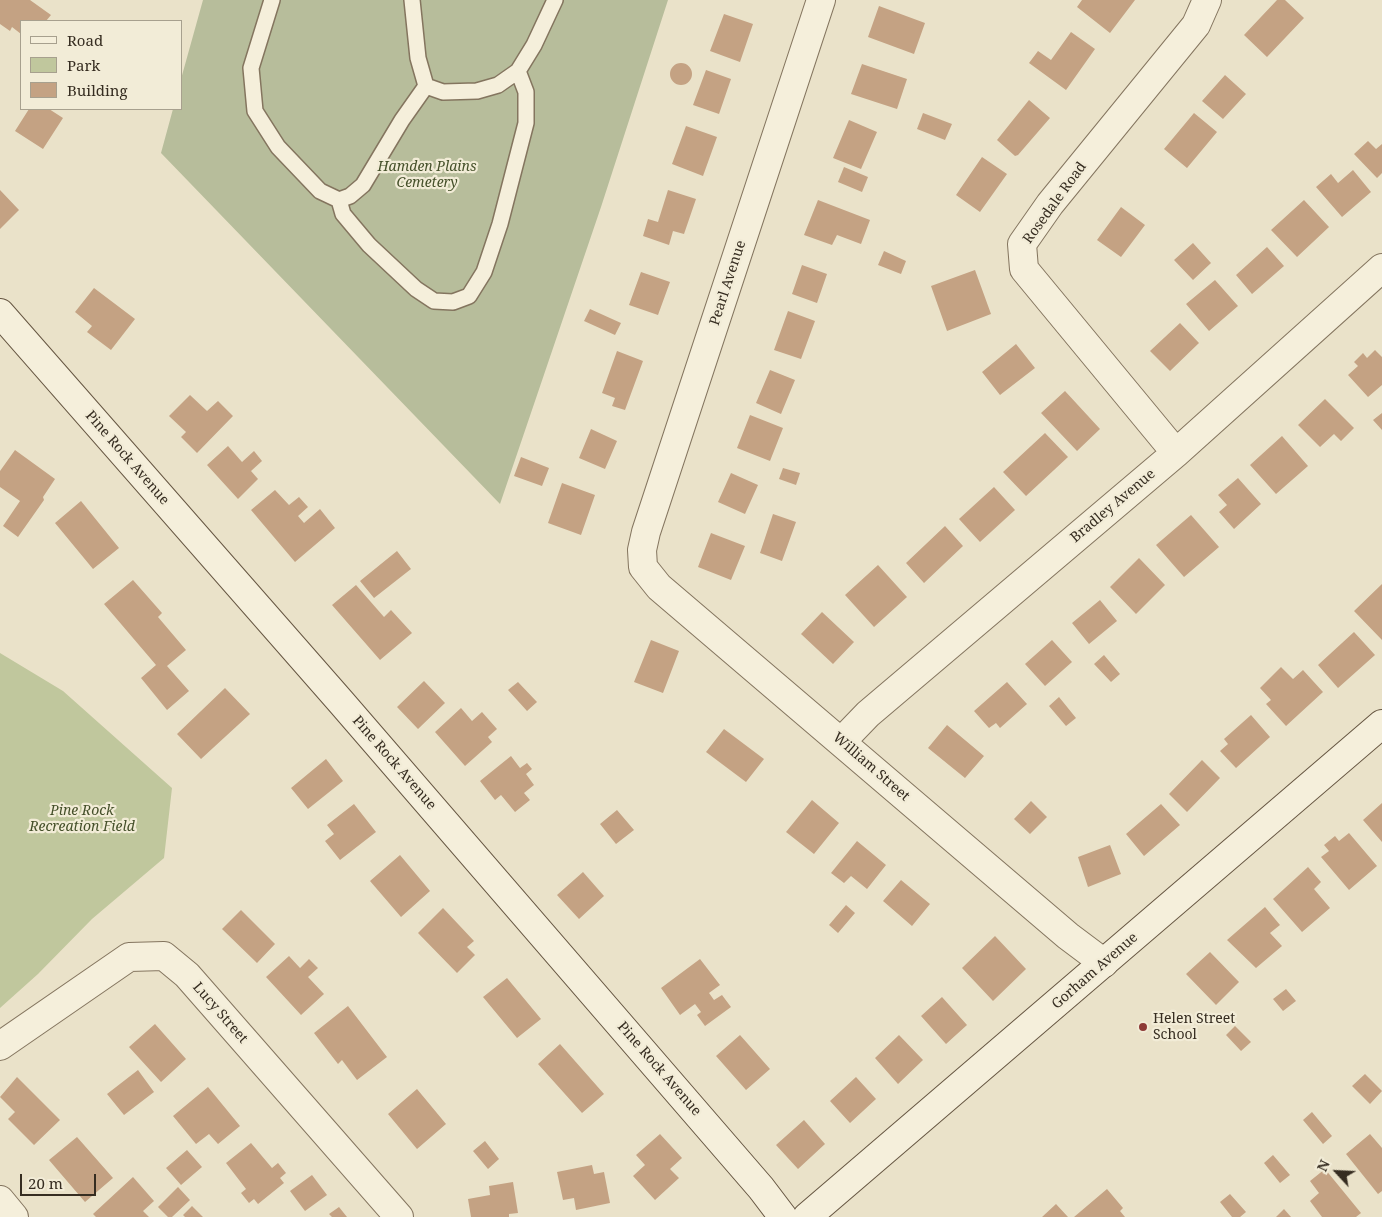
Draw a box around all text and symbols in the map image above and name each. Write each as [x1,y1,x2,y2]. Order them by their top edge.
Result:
legend [20,20,182,110]
text: Road [67,30,103,50]
text: Park [67,55,100,75]
text: Building [67,80,128,100]
park label: Hamden Plains Cemetery [378,159,476,192]
street label: Rosedale Road [1020,159,1090,247]
street label: Pearl Avenue [706,238,750,328]
street label: Pine Rock Avenue [82,408,172,508]
street label: Bradley Avenue [1067,466,1159,546]
street label: Pine Rock Avenue [349,713,439,813]
street label: William Street [829,729,913,805]
park label: Pine Rock Recreation Field [29,803,135,836]
street label: Gorham Avenue [1049,929,1141,1013]
street label: Lucy Street [189,979,251,1047]
place label: Helen Street School [1153,1011,1235,1044]
street label: Pine Rock Avenue [614,1019,704,1119]
marker: Helen Street School [1137,1021,1149,1033]
north arrow [1312,1147,1362,1197]
text: N [1312,1156,1334,1174]
scale bar [22,1164,99,1196]
text: 20 m [28,1173,63,1193]

